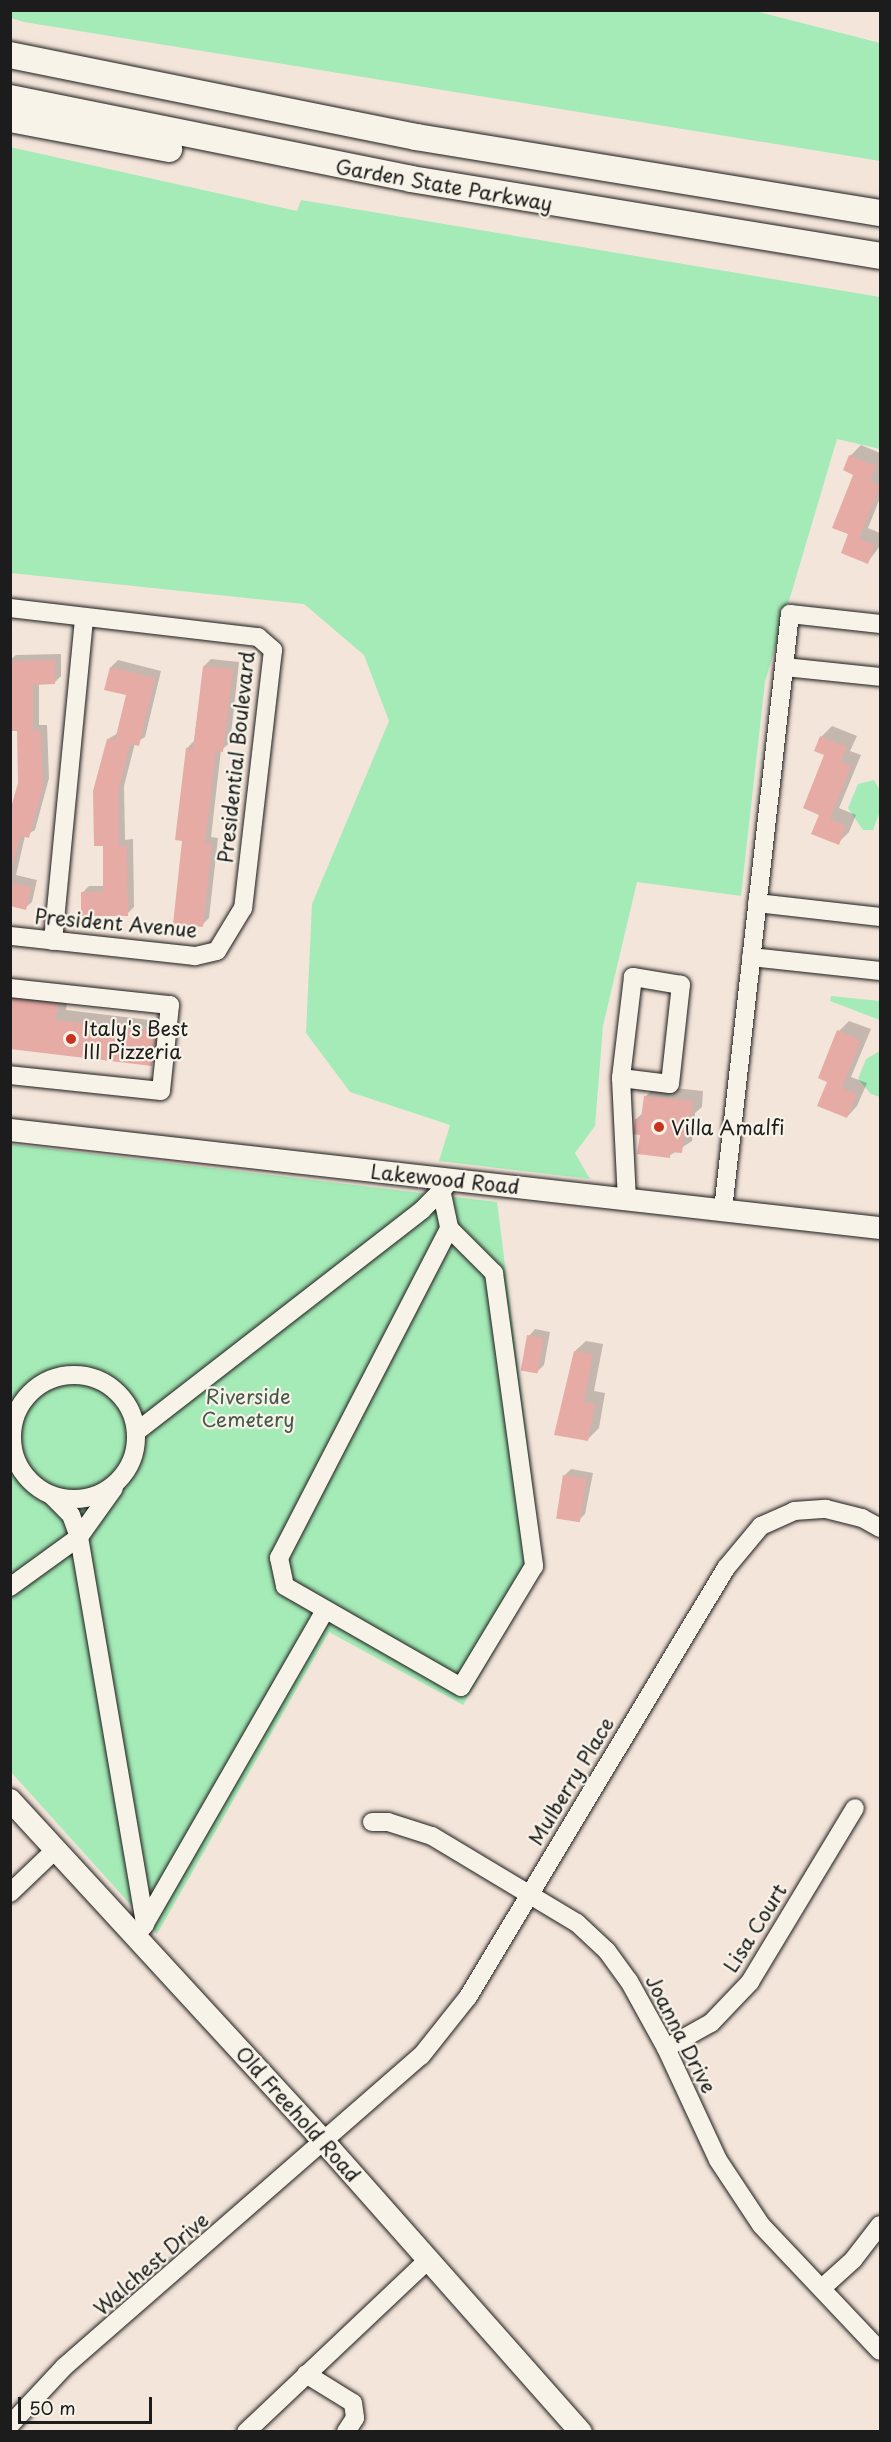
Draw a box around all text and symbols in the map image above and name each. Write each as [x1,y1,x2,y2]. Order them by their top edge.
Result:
street label: Garden State Parkway [333,154,555,216]
street label: Presidential Boulevard [213,650,259,864]
street label: President Avenue [33,904,199,942]
place label: Italy's Best III Pizzeria [83,1016,189,1063]
marker: Italy's Best III Pizzeria [64,1032,78,1046]
place label: Villa Amalfi [671,1115,785,1139]
marker: Villa Amalfi [652,1120,666,1134]
street label: Lakewood Road [369,1159,521,1199]
park label: Riverside Cemetery [201,1385,295,1432]
street label: Mulberry Place [524,1713,618,1849]
street label: Lisa Court [718,1879,792,1977]
street label: Joanna Drive [641,1971,721,2097]
street label: Old Freehold Road [230,2040,366,2188]
street label: Walchest Drive [89,2208,213,2320]
scale bar [21,2385,154,2423]
text: 50 m [29,2394,76,2421]

